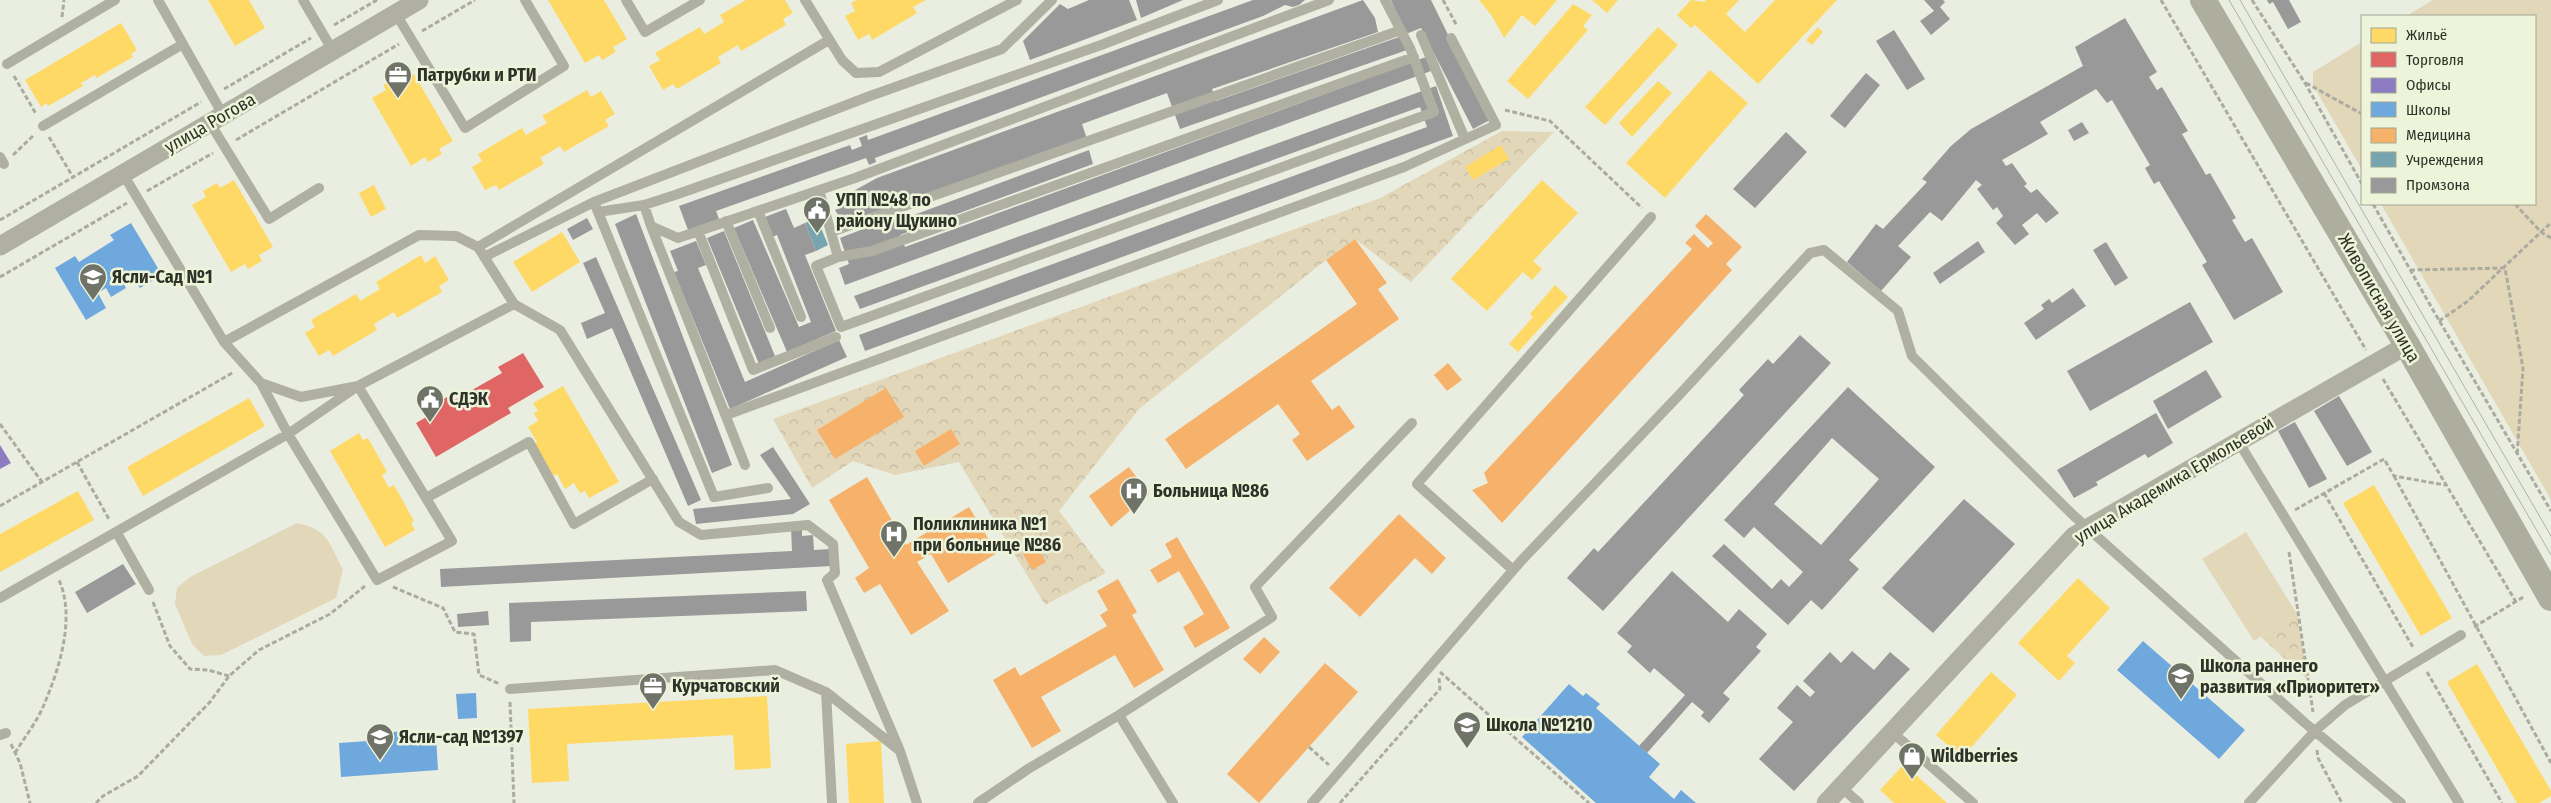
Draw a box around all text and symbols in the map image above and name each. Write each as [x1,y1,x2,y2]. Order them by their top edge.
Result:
legend [2361,15,2536,205]
text: Жильё [2406,26,2447,44]
text: Торговля [2406,51,2464,69]
office icon: Патрубки и РТИ [383,60,413,99]
place label: Патрубки и РТИ [417,64,537,86]
text: Офисы [2406,76,2451,94]
street label: улица Рогова [161,88,260,158]
text: Школы [2406,101,2451,119]
text: Медицина [2406,126,2471,144]
text: Учреждения [2405,151,2484,169]
text: Промзона [2406,176,2470,194]
place label: УПП №48 по району Щукино [835,189,957,232]
public building icon: УПП №48 по району Щукино [802,195,832,234]
street label: Живописная улица [2333,230,2425,366]
school or university icon: Ясли-Сад №1 [78,262,108,301]
place label: Ясли-Сад №1 [112,266,213,288]
public building icon: СДЭК [415,384,445,423]
place label: СДЭК [449,388,489,410]
street label: улица Академика Ермольевой [2070,412,2278,548]
hospital icon: Больница №86 [1119,476,1149,515]
place label: Больница №86 [1153,480,1269,502]
place label: Поликлиника №1 при больнице №86 [913,513,1061,556]
hospital icon: Поликлиника №1 при больнице №86 [879,519,909,558]
place label: Школа раннего развития «Приоритет» [2200,655,2380,698]
school or university icon: Школа раннего развития «Приоритет» [2166,661,2196,700]
office icon: Курчатовский [638,671,668,710]
place label: Курчатовский [672,675,780,697]
school or university icon: Школа №1210 [1452,710,1482,749]
place label: Школа №1210 [1486,714,1593,736]
school or university icon: Ясли-сад №1397 [365,722,395,761]
place label: Ясли-сад №1397 [399,726,523,748]
shop icon: Wildberries [1897,741,1927,780]
place label: Wildberries [1931,745,2018,767]

